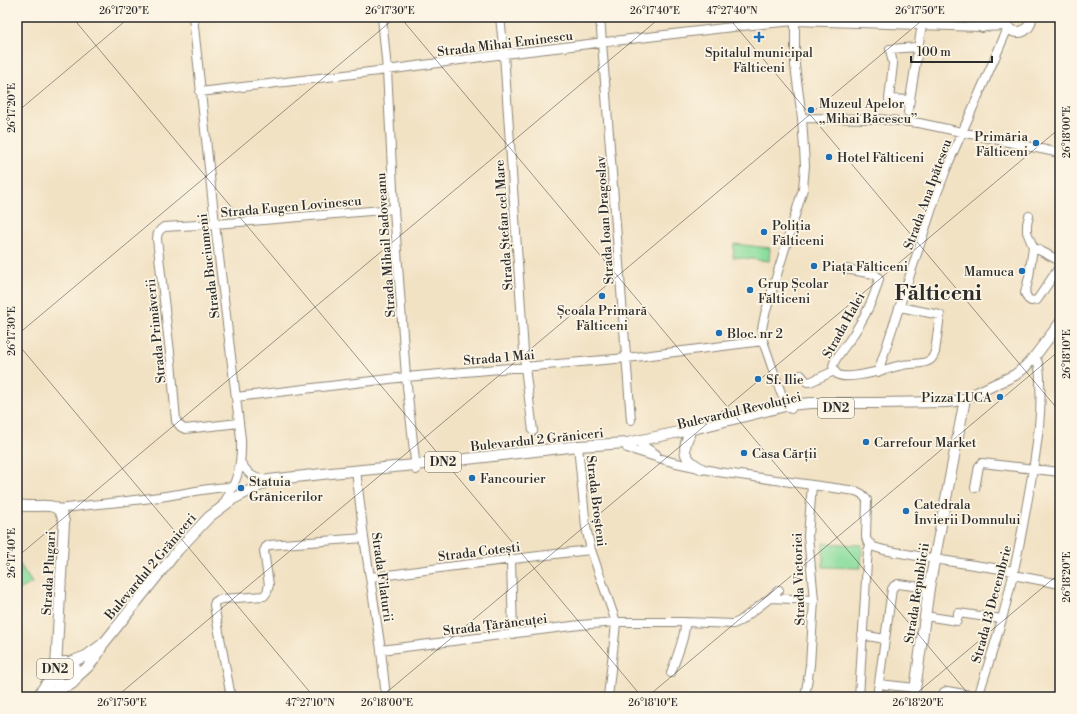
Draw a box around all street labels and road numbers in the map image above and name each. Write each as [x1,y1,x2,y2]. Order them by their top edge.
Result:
street label: Strada Mihai Eminescu [436,28,574,60]
street label: Strada Ana Ipătescu [900,136,956,252]
street label: Strada Ioan Dragoslav [592,155,617,285]
street label: Strada Ștefan cel Mare [491,159,517,291]
street label: Strada Mihail Sadoveanu [373,172,399,318]
street label: Strada Eugen Lovinescu [220,193,363,221]
street label: Strada Buciumeni [195,212,223,319]
street label: Strada Primăverii [143,278,169,384]
street label: Strada Halei [819,290,868,361]
street label: Strada 1 Mai [463,347,535,369]
street label: Bulevardul Revoluției [675,389,803,433]
road number: DN2 [818,398,854,418]
street label: Bulevardul 2 Grăniceri [469,425,605,455]
road number: DN2 [425,452,461,472]
street label: Strada Broșteni [582,455,610,548]
street label: Bulevardul 2 Grăniceri [101,510,200,624]
street label: Strada Plugari [39,530,59,616]
street label: Strada Filaturii [368,531,396,623]
street label: Strada Victoriei [789,532,809,626]
street label: Strada Cotești [437,539,521,565]
street label: Strada Republicii [901,542,933,645]
street label: Strada 13 Decembrie [968,543,1016,665]
street label: Strada Țărăncuței [442,611,548,639]
road number: DN2 [37,659,73,679]

